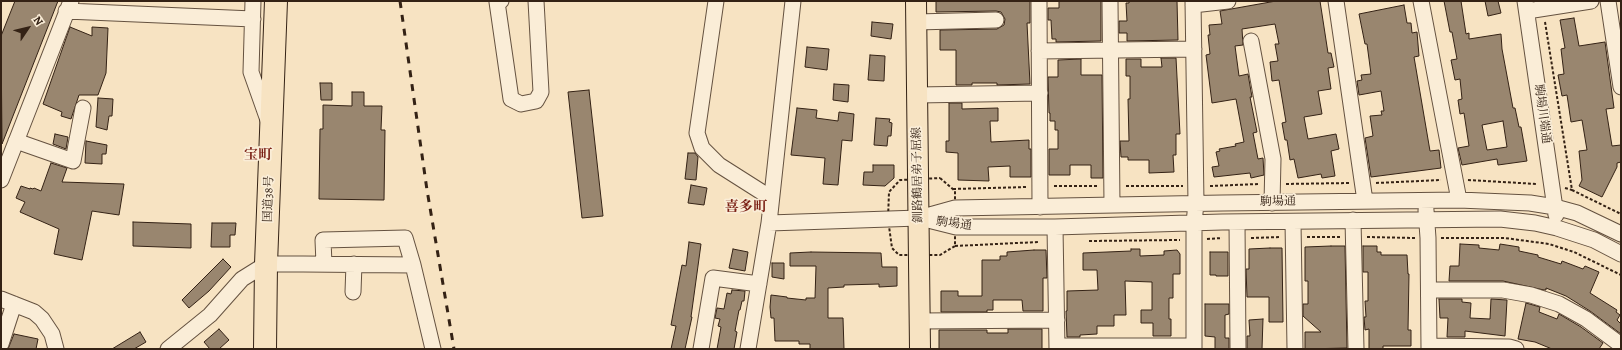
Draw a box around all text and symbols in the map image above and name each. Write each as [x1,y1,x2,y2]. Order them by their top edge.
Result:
north arrow [8,8,48,48]
text: N [30,13,47,28]
street label: 駒場川端通 [1531,83,1553,145]
street label: 釧路鶴居弟子屈線 [910,127,926,223]
district label: 宝町 [244,148,272,164]
street label: 国道38号 [261,175,277,223]
street label: 駒場通 [1260,194,1296,210]
district label: 喜多町 [725,200,767,216]
street label: 駒場通 [935,215,973,233]

